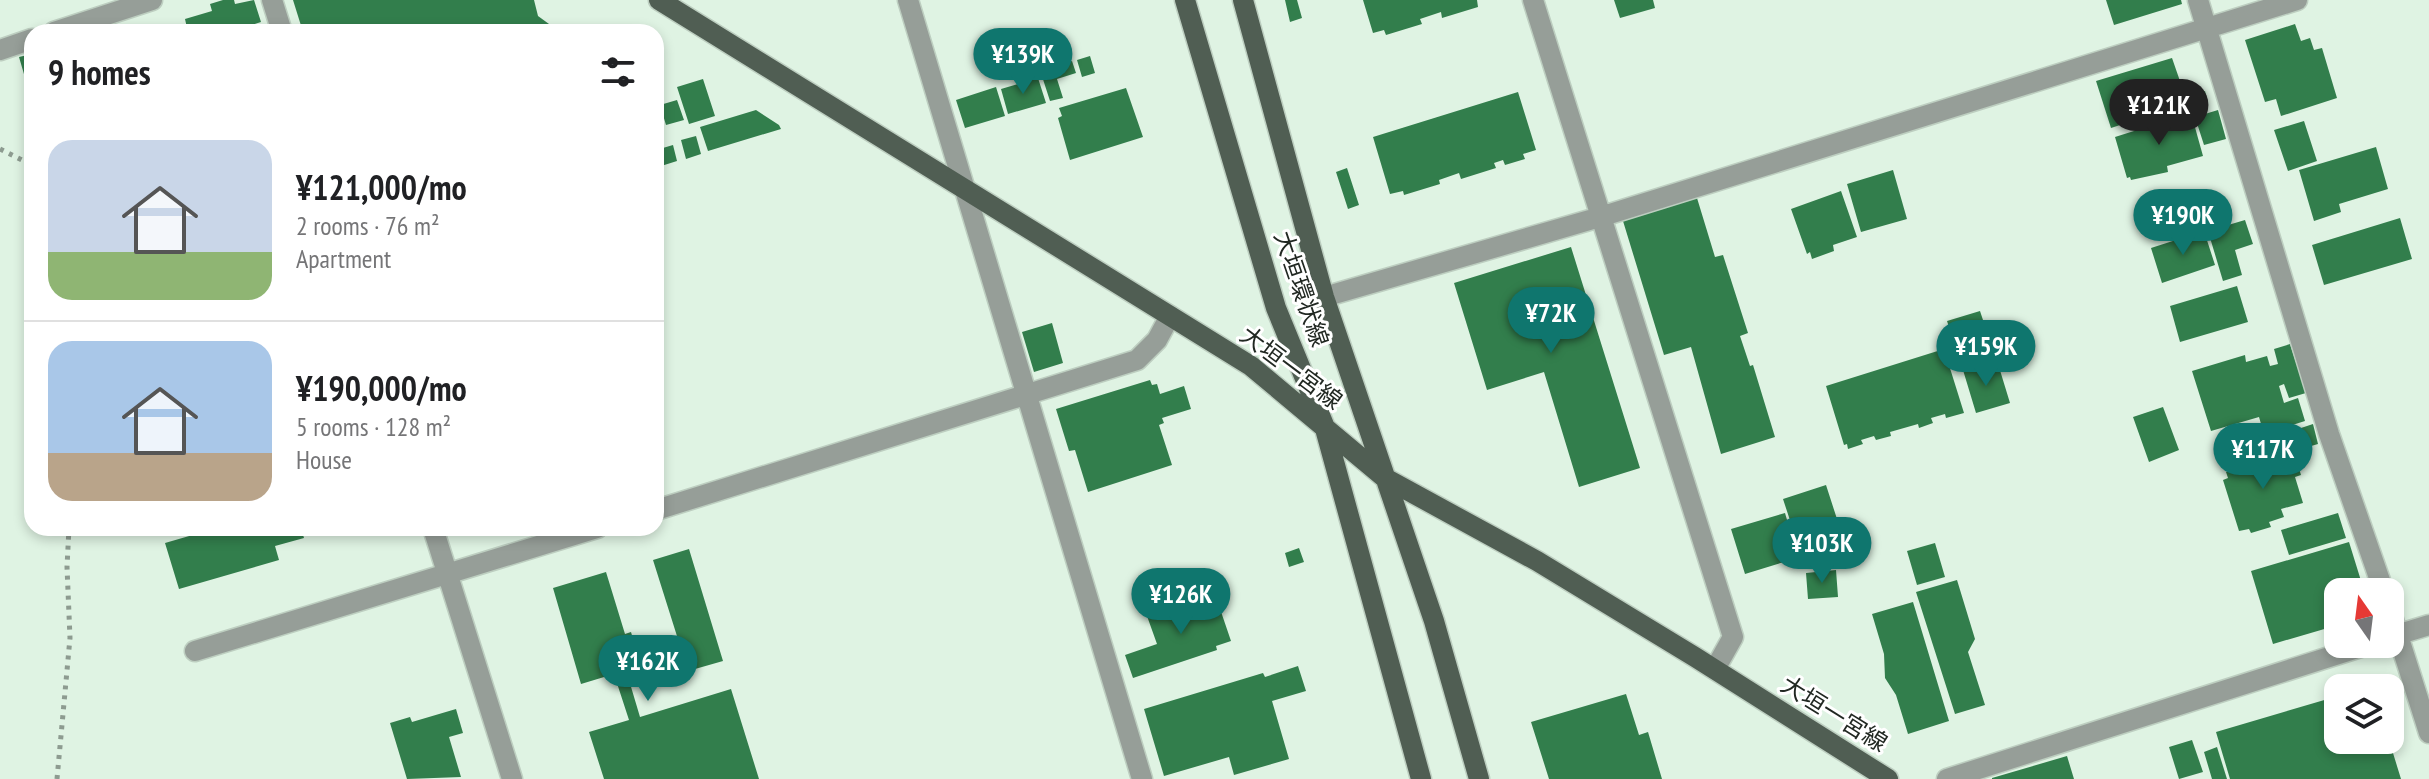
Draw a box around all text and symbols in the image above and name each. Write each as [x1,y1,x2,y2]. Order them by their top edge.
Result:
pin: ¥139K [967,28,1079,96]
text: ¥139K [991,37,1055,70]
text: 9 homes [48,50,151,94]
icon: filters [596,50,640,94]
pin: ¥121K [2103,79,2215,147]
text: ¥121K [2127,88,2191,121]
text: ¥121,000/mo [296,165,467,209]
icon: home [112,172,208,268]
pin: ¥190K [2127,189,2239,257]
text: ¥190K [2151,198,2215,231]
text: 2 rooms · 76 m² [296,209,440,242]
street label: 大垣環状線 [1267,227,1336,351]
text: Apartment [296,242,391,275]
pin: ¥72K [1504,287,1598,355]
text: ¥72K [1526,296,1576,329]
street label: 大垣一宮線 [1234,319,1349,416]
pin: ¥159K [1930,320,2042,388]
text: ¥159K [1954,329,2018,362]
text: ¥190,000/mo [296,366,467,410]
icon: home [112,373,208,469]
text: 5 rooms · 128 m² [296,410,451,443]
pin: ¥117K [2207,423,2319,491]
text: ¥117K [2231,432,2295,465]
text: House [296,443,352,476]
pin: ¥103K [1766,517,1878,585]
text: ¥103K [1790,526,1854,559]
pin: ¥126K [1125,568,1237,636]
text: ¥126K [1149,577,1213,610]
north arrow [2324,578,2404,658]
map controls [2324,578,2404,754]
pin: ¥162K [592,635,704,703]
text: ¥162K [616,644,680,677]
street label: 大垣一宮線 [1775,669,1893,759]
button: layers [2324,674,2404,754]

